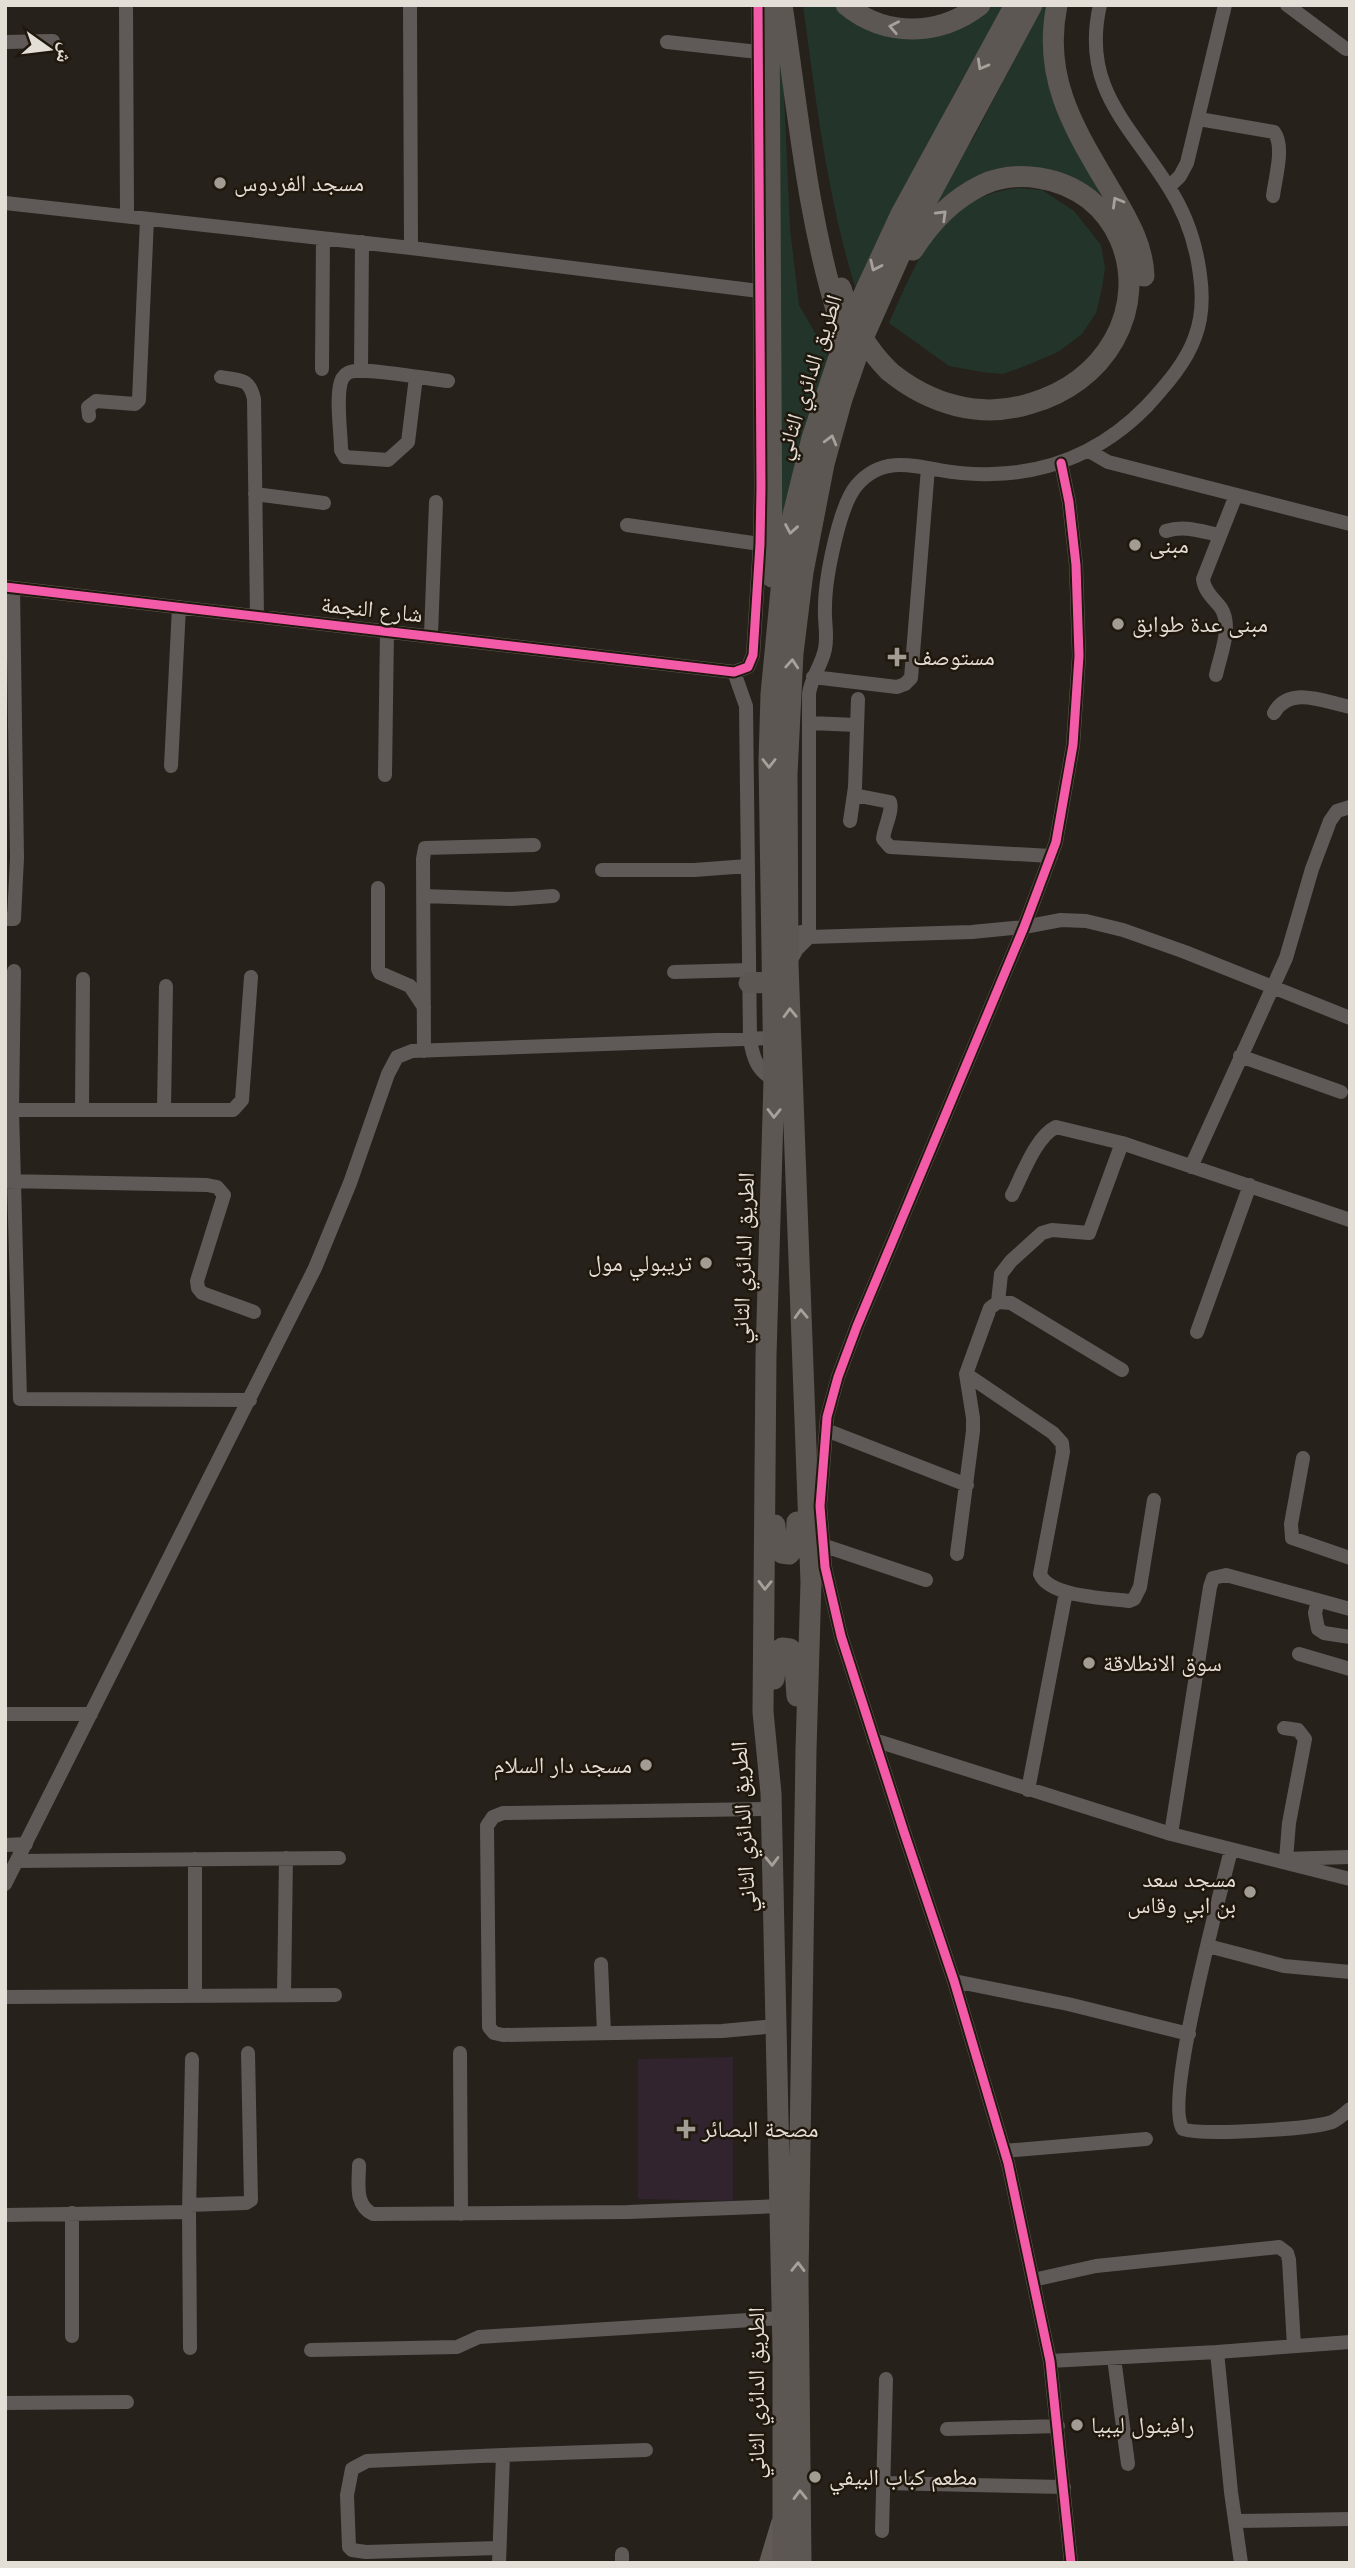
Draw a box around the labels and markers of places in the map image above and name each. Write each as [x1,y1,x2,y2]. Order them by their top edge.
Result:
place label: مسجد الفردوس [234,168,364,198]
marker: مسجد الفردوس [212,175,228,191]
place label: مبنى [1149,530,1189,560]
marker: مبنى [1127,537,1143,553]
place label: مبنى عدة طوابق [1132,609,1268,639]
marker: مبنى عدة طوابق [1110,616,1126,632]
place label: مستوصف [913,642,995,672]
marker: مستوصف [887,647,907,667]
place label: تريبولي مول [588,1248,692,1282]
marker: تريبولي مول [698,1255,714,1271]
place label: سوق الانطلاقة [1103,1648,1222,1678]
marker: سوق الانطلاقة [1081,1655,1097,1671]
place label: مسجد دار السلام [493,1750,632,1781]
marker: مسجد دار السلام [638,1757,654,1773]
place label: مسجد سعد بن ابي وقاس [1127,1864,1236,1924]
marker: مسجد سعد بن ابي وقاس [1242,1884,1258,1900]
place label: مصحة البصائر [701,2114,818,2144]
marker: مصحة البصائر [676,2119,696,2139]
place label: رافينول ليبيا [1091,2410,1194,2440]
marker: رافينول ليبيا [1069,2417,1085,2433]
place label: مطعم كباب البيفي [829,2462,977,2496]
marker: مطعم كباب البيفي [807,2469,823,2485]

